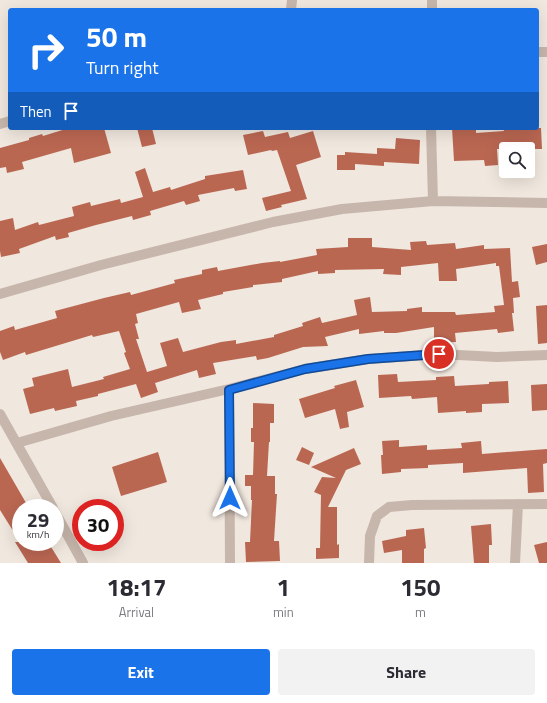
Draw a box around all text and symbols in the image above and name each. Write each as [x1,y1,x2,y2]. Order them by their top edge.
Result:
text: 50 m [86,15,147,58]
icon: right [20,24,72,76]
text: Turn right [86,54,159,81]
text: Then [20,100,52,123]
icon: arrive [60,100,82,122]
map controls [499,142,535,178]
button: search [499,142,535,178]
pin [422,337,456,371]
icon: arrive [428,343,450,365]
position arrow [209,477,251,519]
speed limit sign: 30 [72,499,124,551]
text: 29 [27,504,49,535]
text: km/h [27,527,49,542]
text: 18:17 [107,569,166,605]
text: 1 [277,569,290,605]
text: 150 [400,569,440,605]
text: Arrival [119,602,154,622]
text: min [273,602,294,622]
text: m [415,602,426,622]
button: Exit [12,649,270,695]
button: Share [278,649,535,695]

